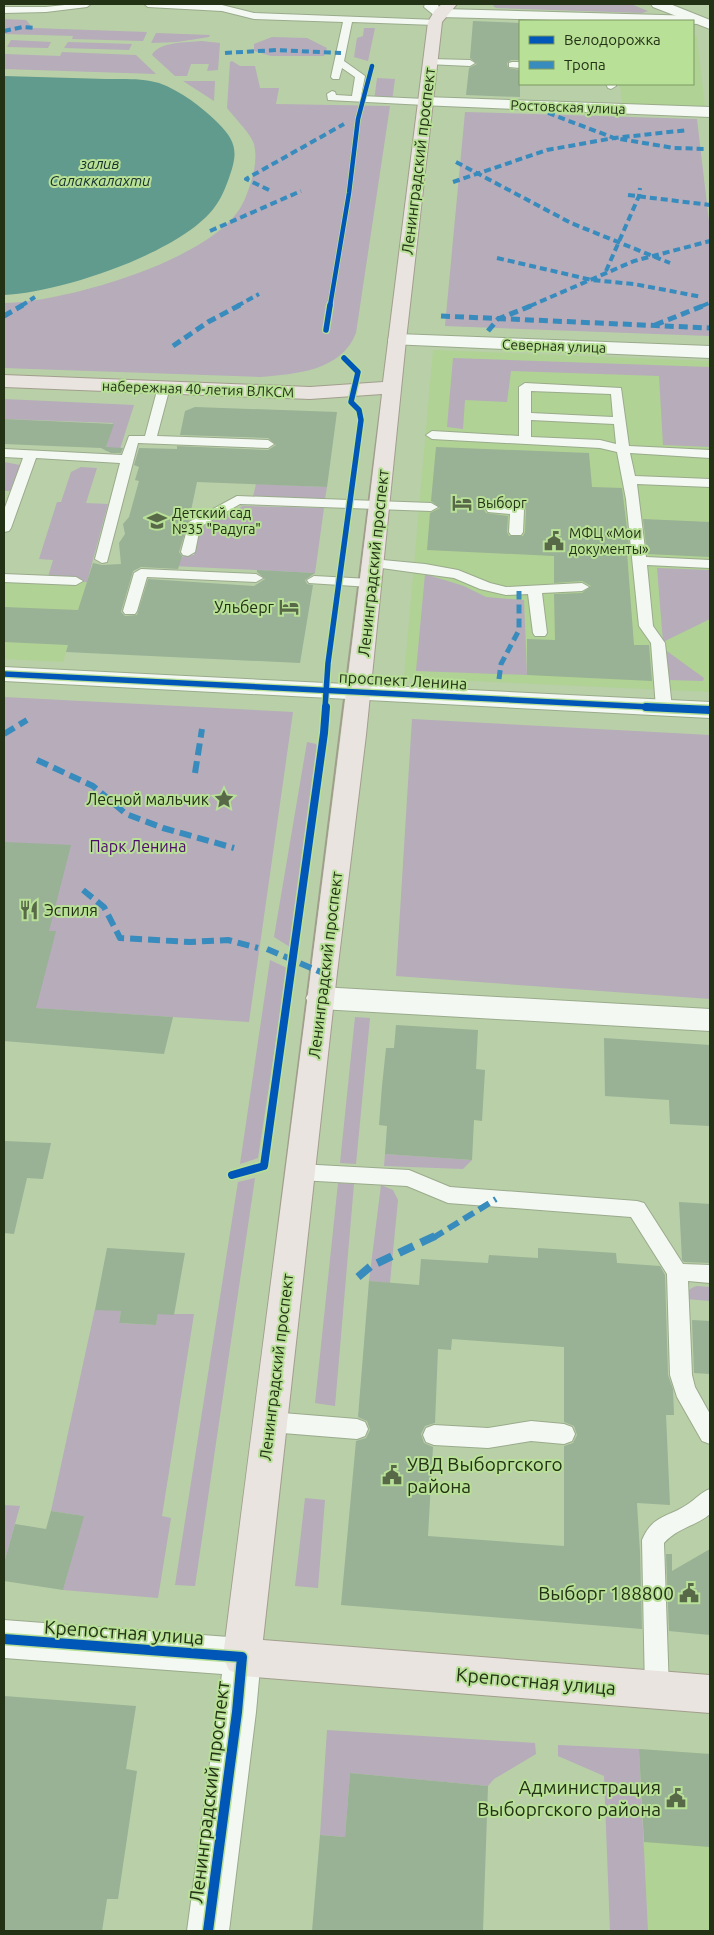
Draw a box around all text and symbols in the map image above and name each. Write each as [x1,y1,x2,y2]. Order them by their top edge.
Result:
legend [519,20,694,85]
text: Велодорожка [564,31,661,48]
text: Тропа [564,56,606,73]
street label: Ленинградский проспект [398,66,438,256]
street label: Ростовская улица [510,97,626,117]
water label: залив Салаккалахти [50,155,150,189]
street label: Северная улица [502,336,606,356]
street label: набережная 40-летия ВЛКСМ [102,378,294,400]
street label: Ленинградский проспект [354,468,392,658]
hotel icon: Выборг [451,492,473,514]
place label: Выборг [477,495,527,511]
place label: Детский сад №35 "Радуга" [172,505,261,537]
school or university icon: Детский сад №35 "Радуга" [146,510,168,532]
place label: МФЦ «Мои документы» [569,525,649,557]
public building icon: МФЦ «Мои документы» [543,530,565,552]
hotel icon: Ульберг [278,596,300,618]
place label: Ульберг [214,598,275,616]
street label: проспект Ленина [338,668,468,692]
place icon: Лесной мальчик [213,788,235,810]
place label: Лесной мальчик [86,790,209,808]
park label: Парк Ленина [90,837,186,855]
street label: Ленинградский проспект [305,870,345,1060]
restaurant icon: Эспиля [18,899,40,921]
place label: Эспиля [44,901,98,919]
street label: Ленинградский проспект [256,1272,296,1462]
place label: УВД Выборгского района [407,1453,563,1497]
public building icon: УВД Выборгского района [381,1464,403,1486]
place label: Выборг 188800 [538,1582,674,1604]
public building icon: Выборг 188800 [678,1582,700,1604]
street label: Крепостная улица [43,1615,205,1649]
street label: Крепостная улица [455,1663,617,1699]
street label: Ленинградский проспект [184,1679,234,1904]
place label: Администрация Выборгского района [477,1776,661,1820]
public building icon: Администрация Выборгского района [665,1787,687,1809]

